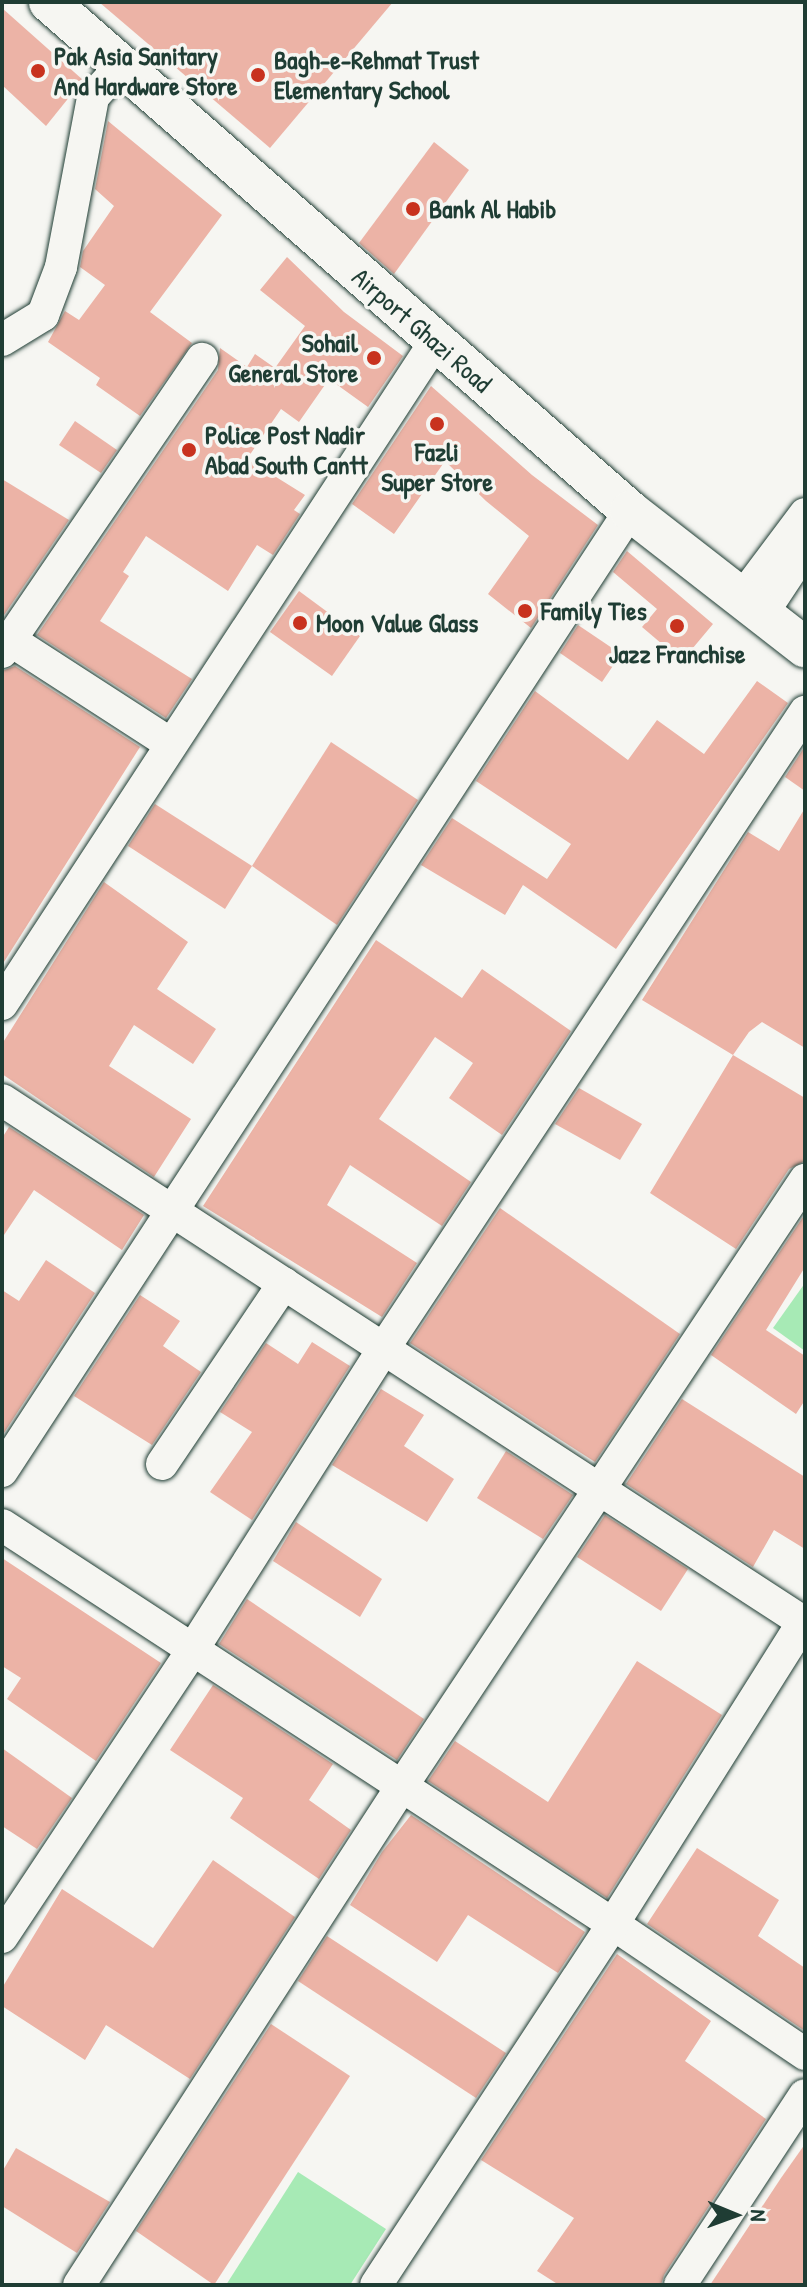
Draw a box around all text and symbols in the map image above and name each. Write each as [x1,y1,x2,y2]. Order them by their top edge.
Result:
place label: Pak Asia Sanitary And Hardware Store [54,40,237,102]
place label: Bagh-e-Rehmat Trust Elementary School [274,44,479,106]
marker: Pak Asia Sanitary And Hardware Store [29,62,47,80]
marker: Bagh-e-Rehmat Trust Elementary School [249,66,267,84]
place label: Bank Al Habib [429,193,556,225]
marker: Bank Al Habib [404,200,422,218]
street label: Airport Ghazi Road [346,261,498,399]
place label: Sohail General Store [228,327,358,388]
marker: Sohail General Store [365,349,383,367]
marker: Fazli Super Store [428,415,446,433]
place label: Police Post Nadir Abad South Cantt [205,419,367,480]
place label: Fazli Super Store [381,436,493,498]
marker: Police Post Nadir Abad South Cantt [180,441,198,459]
place label: Family Ties [541,595,647,627]
marker: Family Ties [516,602,534,620]
place label: Moon Value Glass [316,607,478,639]
marker: Moon Value Glass [291,614,309,632]
marker: Jazz Franchise [668,617,686,635]
place label: Jazz Franchise [609,638,745,670]
north arrow [695,2175,775,2255]
text: N [744,2209,774,2222]

